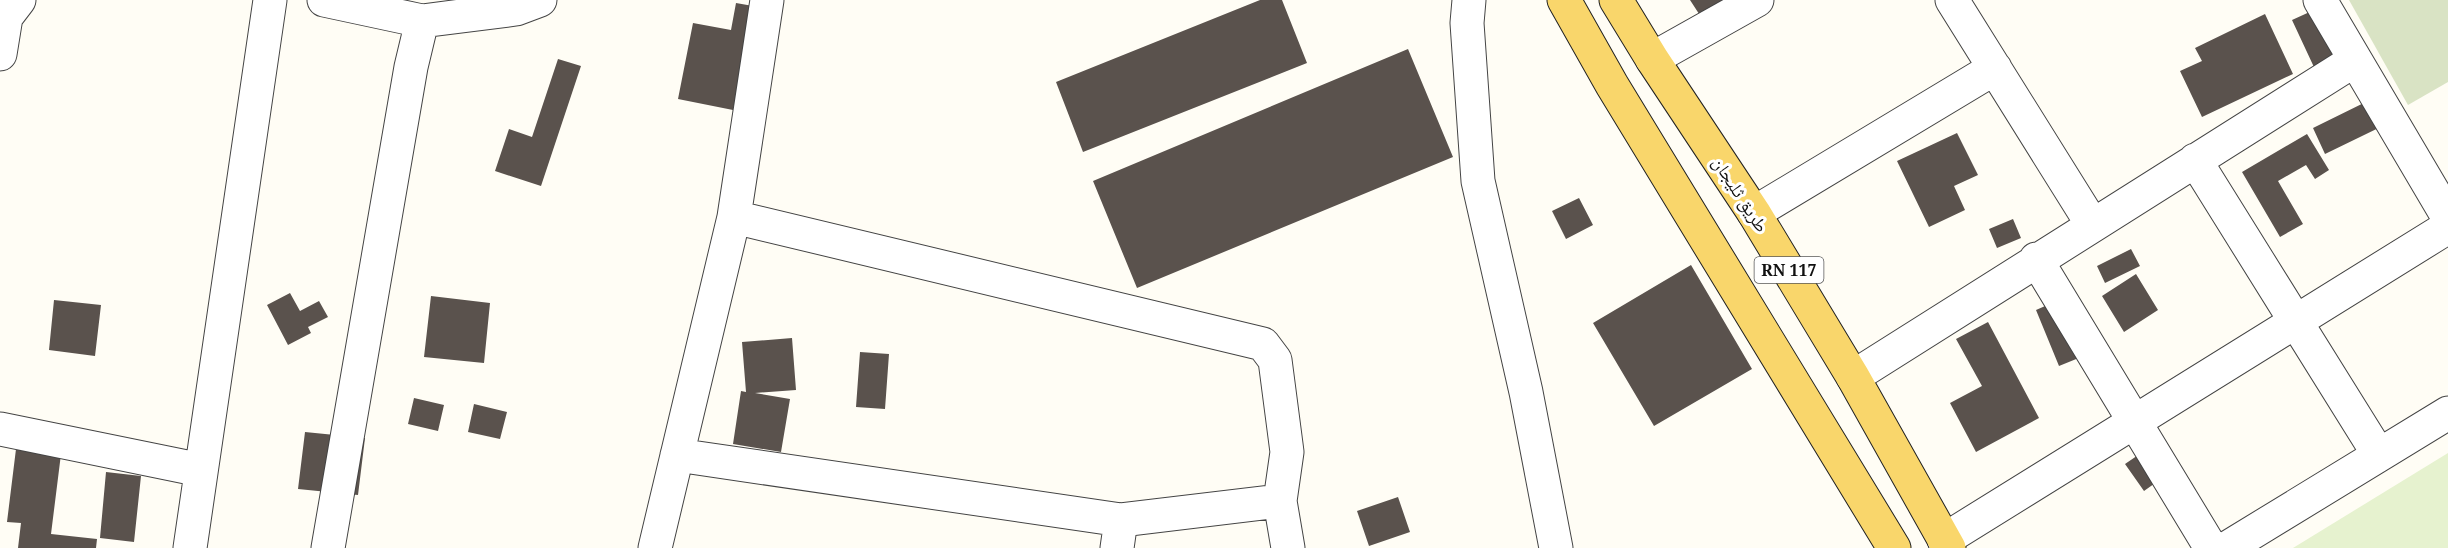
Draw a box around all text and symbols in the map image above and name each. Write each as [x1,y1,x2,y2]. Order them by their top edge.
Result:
street label: طريق ثليجان [1708,152,1774,236]
road number: RN 117 [1754,257,1824,283]

